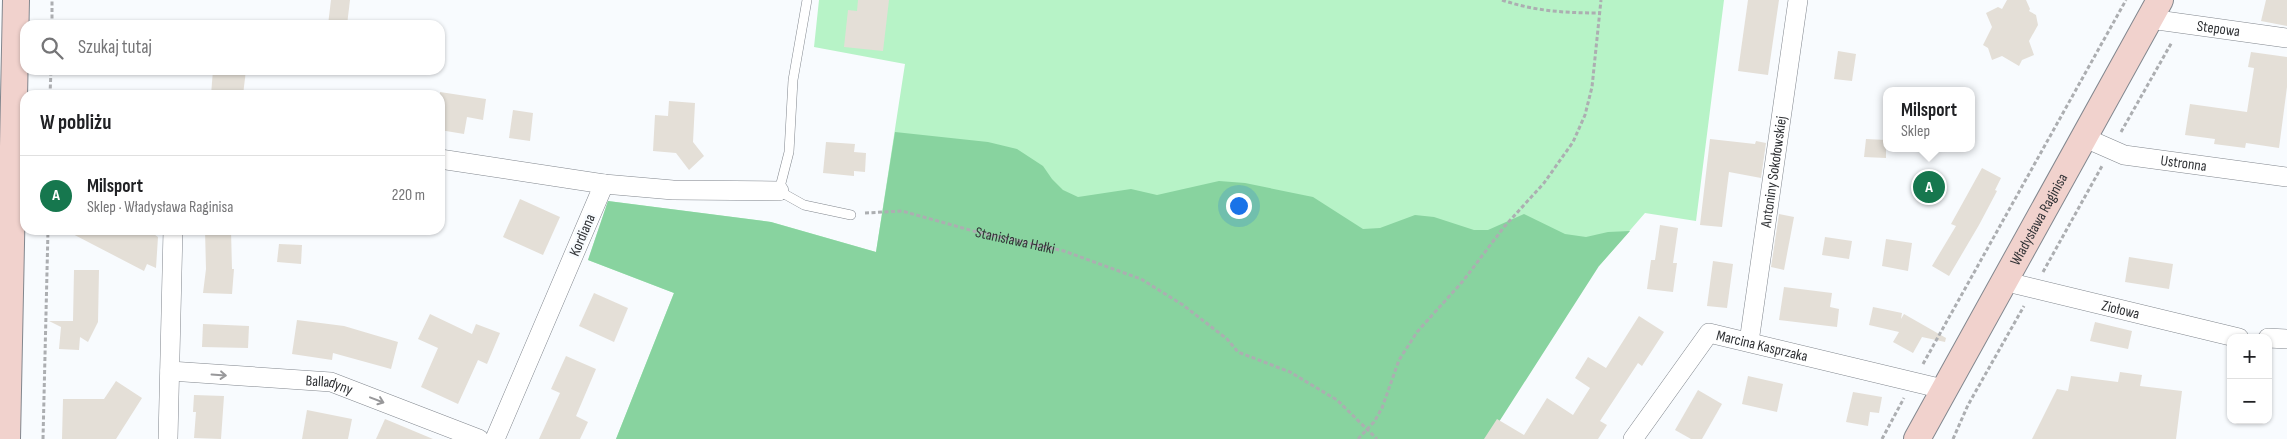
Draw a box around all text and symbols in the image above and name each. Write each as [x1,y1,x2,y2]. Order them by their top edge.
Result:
street label: Stepowa [2196,17,2241,41]
search box [20,20,445,75]
icon: search [38,34,66,62]
text: Szukaj tutaj [78,36,152,59]
popup [1883,87,1975,152]
text: Milsport [1901,99,1957,122]
text: W pobliżu [40,110,111,135]
street label: Antoniny Sokołowskiej [1756,115,1791,230]
text: Sklep [1901,122,1930,141]
street label: Ustronna [2159,151,2208,176]
pin: A [1913,168,1945,206]
street label: Władysława Raginisa [2006,170,2072,269]
text: Milsport [87,175,143,198]
text: A [52,186,60,205]
text: 220 m [392,186,425,205]
your location [1226,193,1252,219]
text: Sklep · Władysława Raginisa [87,198,233,217]
street label: Kordiana [565,211,600,259]
street label: Stanisława Hałki [973,223,1057,259]
street label: Ziołowa [2100,296,2142,324]
street label: Marcina Kasprzaka [1714,326,1810,366]
map controls [2227,334,2272,424]
button: + [2227,334,2272,379]
one-way arrow [210,370,226,379]
street label: Balladyny [305,371,356,400]
button: − [2227,379,2272,424]
one-way arrow [369,396,385,405]

